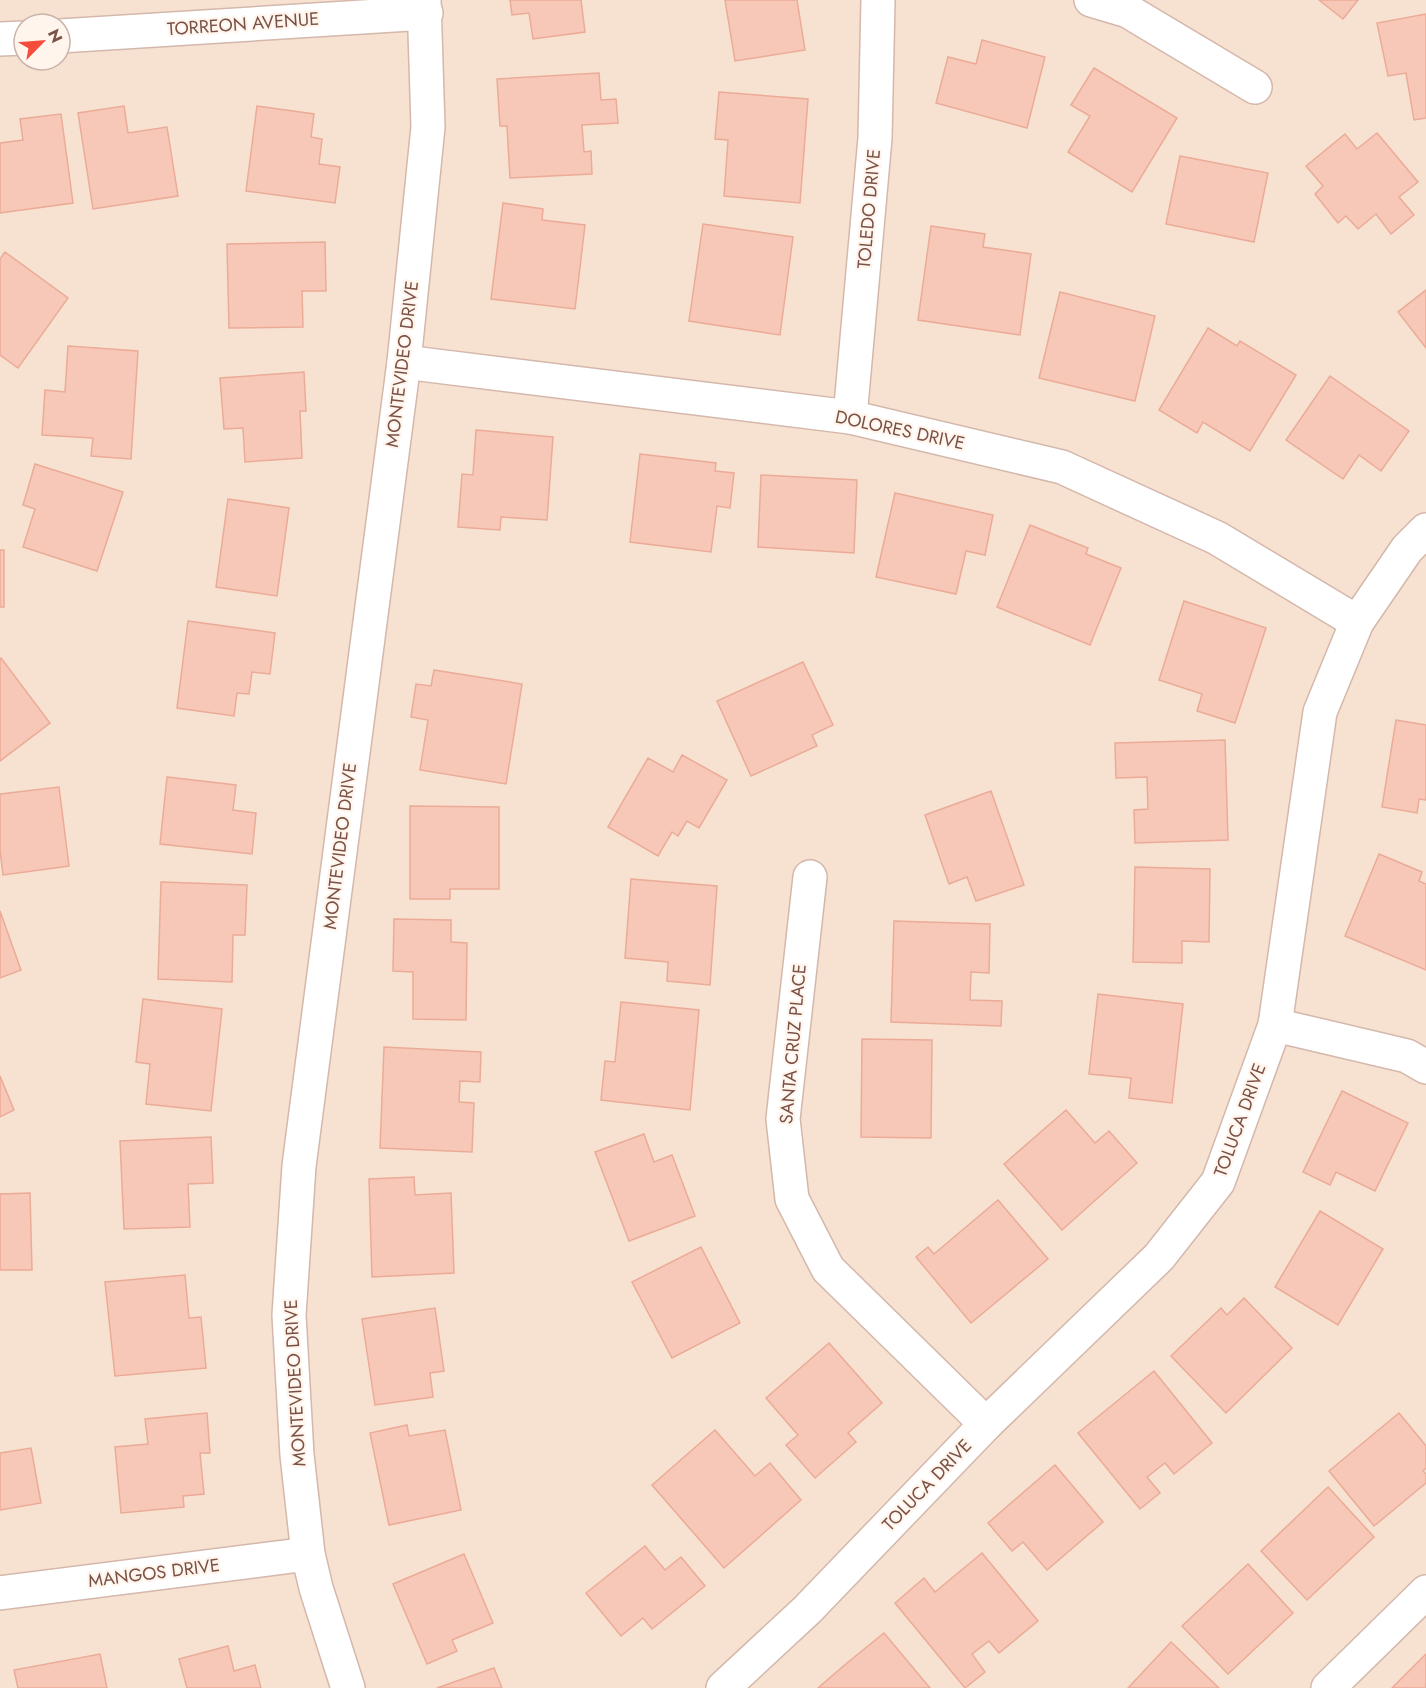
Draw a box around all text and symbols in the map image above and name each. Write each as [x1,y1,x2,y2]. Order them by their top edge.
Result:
street label: TORREON AVENUE [166,6,320,42]
north arrow [12,12,72,72]
text: N [42,25,68,46]
street label: TOLEDO DRIVE [851,148,887,270]
street label: MONTEVIDEO DRIVE [379,279,425,449]
street label: DOLORES DRIVE [833,404,967,456]
street label: MONTEVIDEO DRIVE [317,761,363,931]
street label: SANTA CRUZ PLACE [773,963,813,1125]
street label: TOLUCA DRIVE [1207,1060,1273,1180]
street label: MONTEVIDEO DRIVE [278,1299,312,1467]
street label: TOLUCA DRIVE [876,1433,978,1537]
street label: MANGOS DRIVE [87,1552,221,1594]

